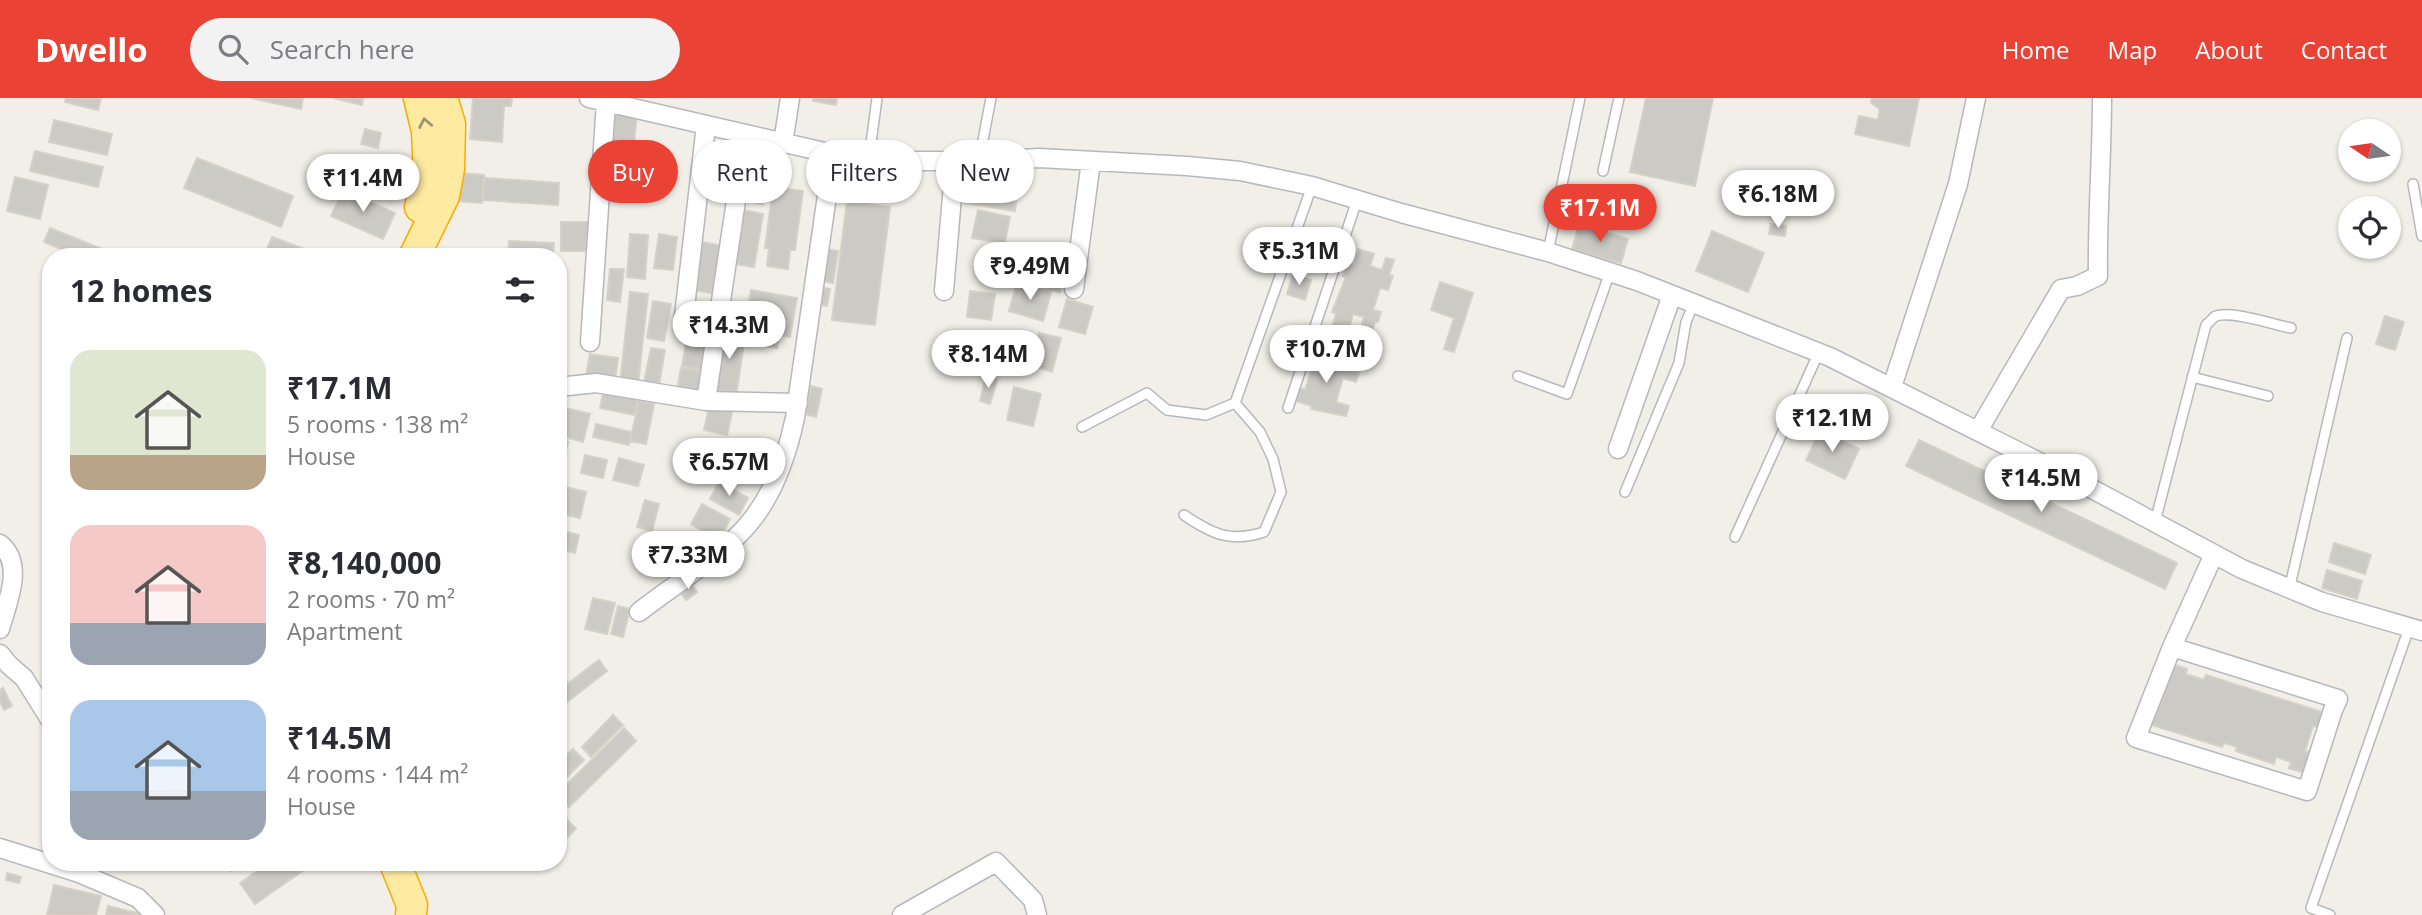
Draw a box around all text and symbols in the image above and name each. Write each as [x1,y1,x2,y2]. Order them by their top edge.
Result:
search box [190,18,680,81]
text: Dwello [35,27,148,72]
icon: search [214,30,252,68]
text: Search here [270,31,415,67]
text: Home [2002,33,2070,66]
text: Map [2108,33,2157,66]
text: About [2195,33,2263,66]
text: Contact [2301,33,2387,66]
one-way arrow [418,117,433,129]
north arrow [2338,119,2401,182]
map controls [2338,119,2401,259]
chip: Buy [588,140,678,203]
chip: Rent [692,140,792,203]
chip: Filters [806,140,922,203]
chip: New [936,140,1034,203]
pin: ₹11.4M [306,155,420,214]
text: ₹11.4M [323,161,403,193]
pin: ₹6.18M [1721,170,1835,230]
text: ₹6.18M [1738,177,1818,209]
pin: ₹17.1M [1543,184,1657,244]
text: ₹17.1M [1560,191,1640,223]
button: locate [2338,196,2401,259]
pin: ₹5.31M [1242,228,1356,287]
text: ₹5.31M [1259,234,1339,266]
pin: ₹9.49M [973,242,1087,302]
text: ₹9.49M [990,249,1070,281]
text: 12 homes [70,270,213,311]
icon: filters [501,271,539,309]
pin: ₹14.3M [672,302,786,361]
text: ₹14.3M [689,308,769,340]
pin: ₹10.7M [1269,326,1383,385]
pin: ₹8.14M [931,330,1045,390]
text: ₹10.7M [1286,332,1366,364]
text: ₹8.14M [948,337,1028,369]
text: ₹17.1M [287,367,392,408]
icon: home [126,378,210,462]
pin: ₹12.1M [1775,394,1889,454]
text: ₹12.1M [1792,401,1872,433]
text: 5 rooms · 138 m² [287,408,468,440]
pin: ₹6.57M [672,438,786,498]
text: House [287,440,356,472]
text: ₹6.57M [689,445,769,477]
pin: ₹14.5M [1984,454,2098,514]
text: ₹14.5M [2001,461,2081,493]
pin: ₹7.33M [631,532,745,591]
text: ₹7.33M [648,538,728,570]
text: ₹8,140,000 [287,542,441,583]
icon: home [126,553,210,637]
text: 2 rooms · 70 m² [287,583,455,615]
text: Apartment [287,615,403,647]
text: ₹14.5M [287,717,392,758]
icon: home [126,728,210,812]
text: 4 rooms · 144 m² [287,758,468,790]
text: House [287,790,356,822]

